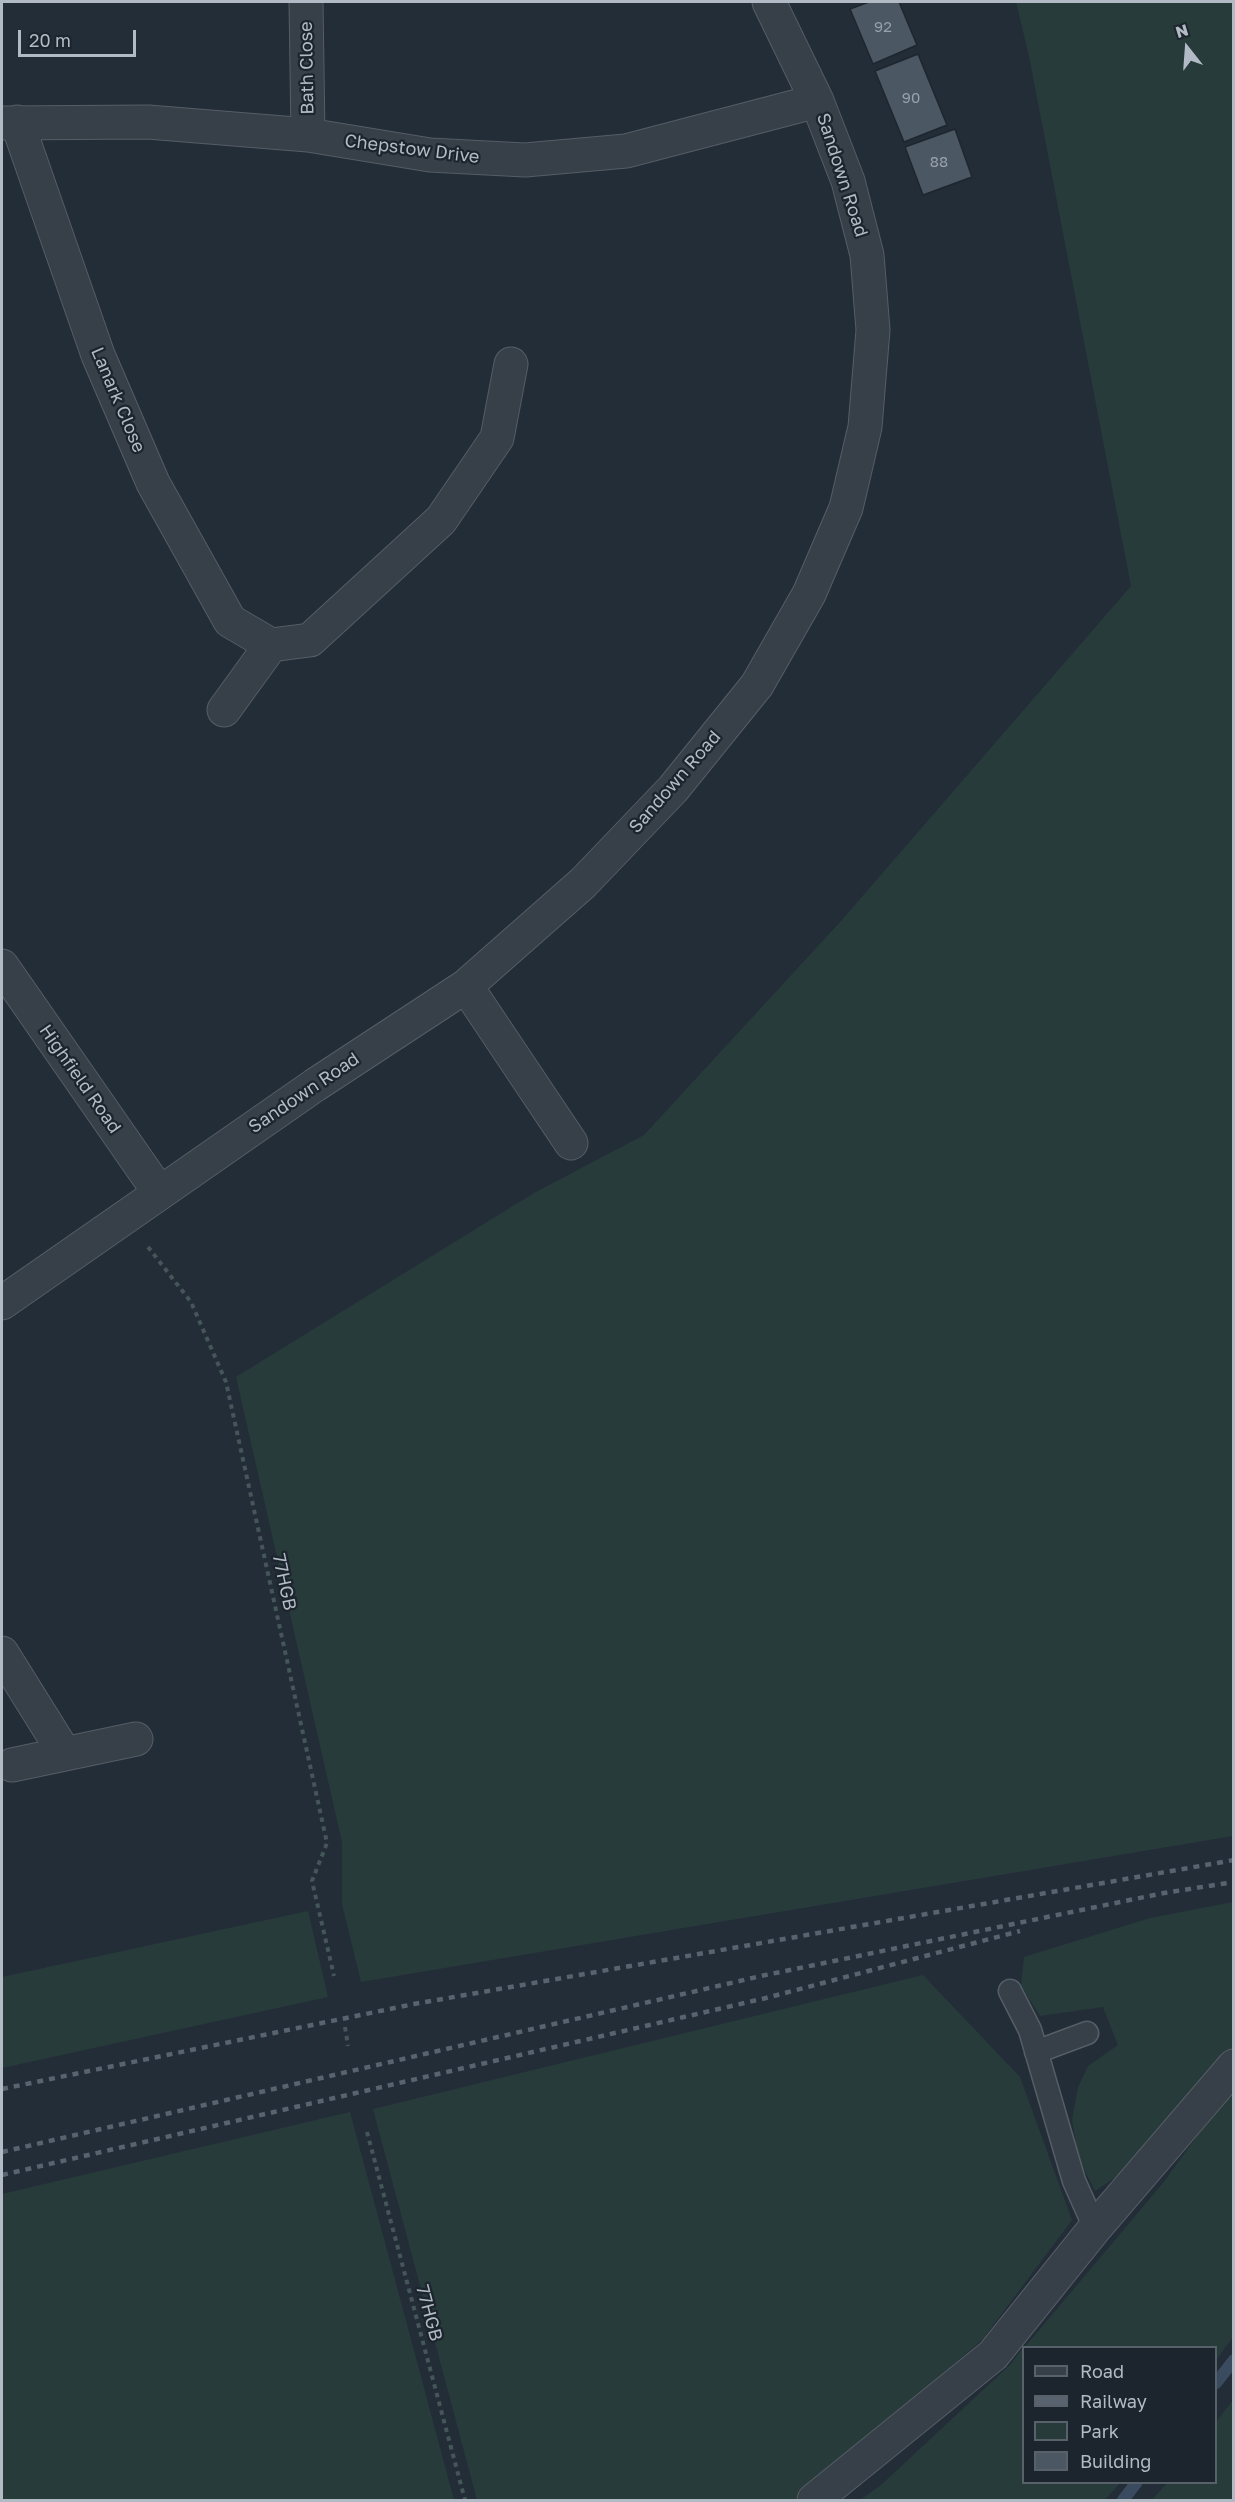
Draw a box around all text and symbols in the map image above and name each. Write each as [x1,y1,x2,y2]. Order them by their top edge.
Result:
scale bar [21,18,140,56]
house number: 92 [874,18,892,36]
north arrow [1157,18,1217,78]
text: N [1173,19,1190,42]
street label: Bath Close [295,21,319,115]
text: 20 m [29,29,71,51]
house number: 90 [902,89,920,107]
street label: Sandown Road [812,110,872,240]
street label: Chepstow Drive [343,130,481,168]
house number: 88 [930,153,948,171]
street label: Lanark Close [86,344,150,456]
street label: Sandown Road [625,726,725,838]
street label: Highfield Road [35,1020,125,1138]
street label: Sandown Road [245,1048,363,1138]
street label: 77HGB [267,1552,301,1612]
street label: 77HGB [411,2282,447,2344]
legend [1022,2346,1217,2484]
text: Road [1080,2360,1124,2382]
text: Railway [1080,2390,1147,2412]
text: Park [1080,2420,1119,2442]
text: Building [1080,2450,1151,2472]

